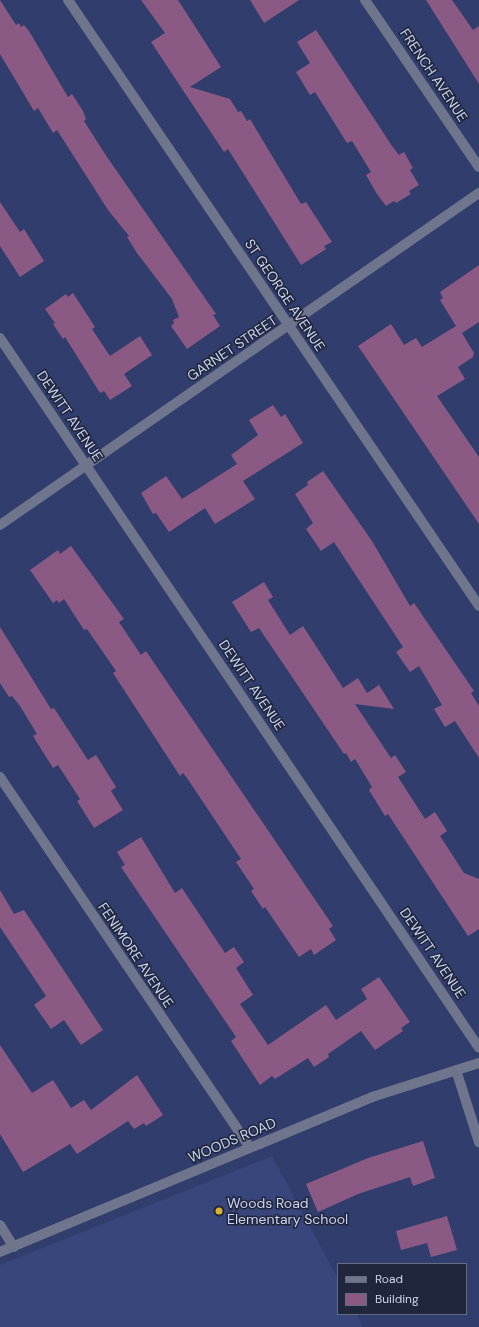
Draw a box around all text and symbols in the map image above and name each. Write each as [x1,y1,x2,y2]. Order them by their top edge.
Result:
street label: FRENCH AVENUE [397,25,471,125]
street label: ST GEORGE AVENUE [241,236,329,354]
street label: GARNET STREET [184,312,280,384]
street label: DEWITT AVENUE [33,367,107,465]
street label: DEWITT AVENUE [215,636,289,734]
street label: FENIMORE AVENUE [95,899,177,1011]
street label: DEWITT AVENUE [396,904,470,1002]
street label: WOODS ROAD [186,1114,278,1166]
place label: Woods Road Elementary School [227,1195,348,1228]
marker: Woods Road Elementary School [214,1206,224,1216]
legend [337,1263,467,1315]
text: Road [375,1271,403,1287]
text: Building [375,1291,419,1307]

